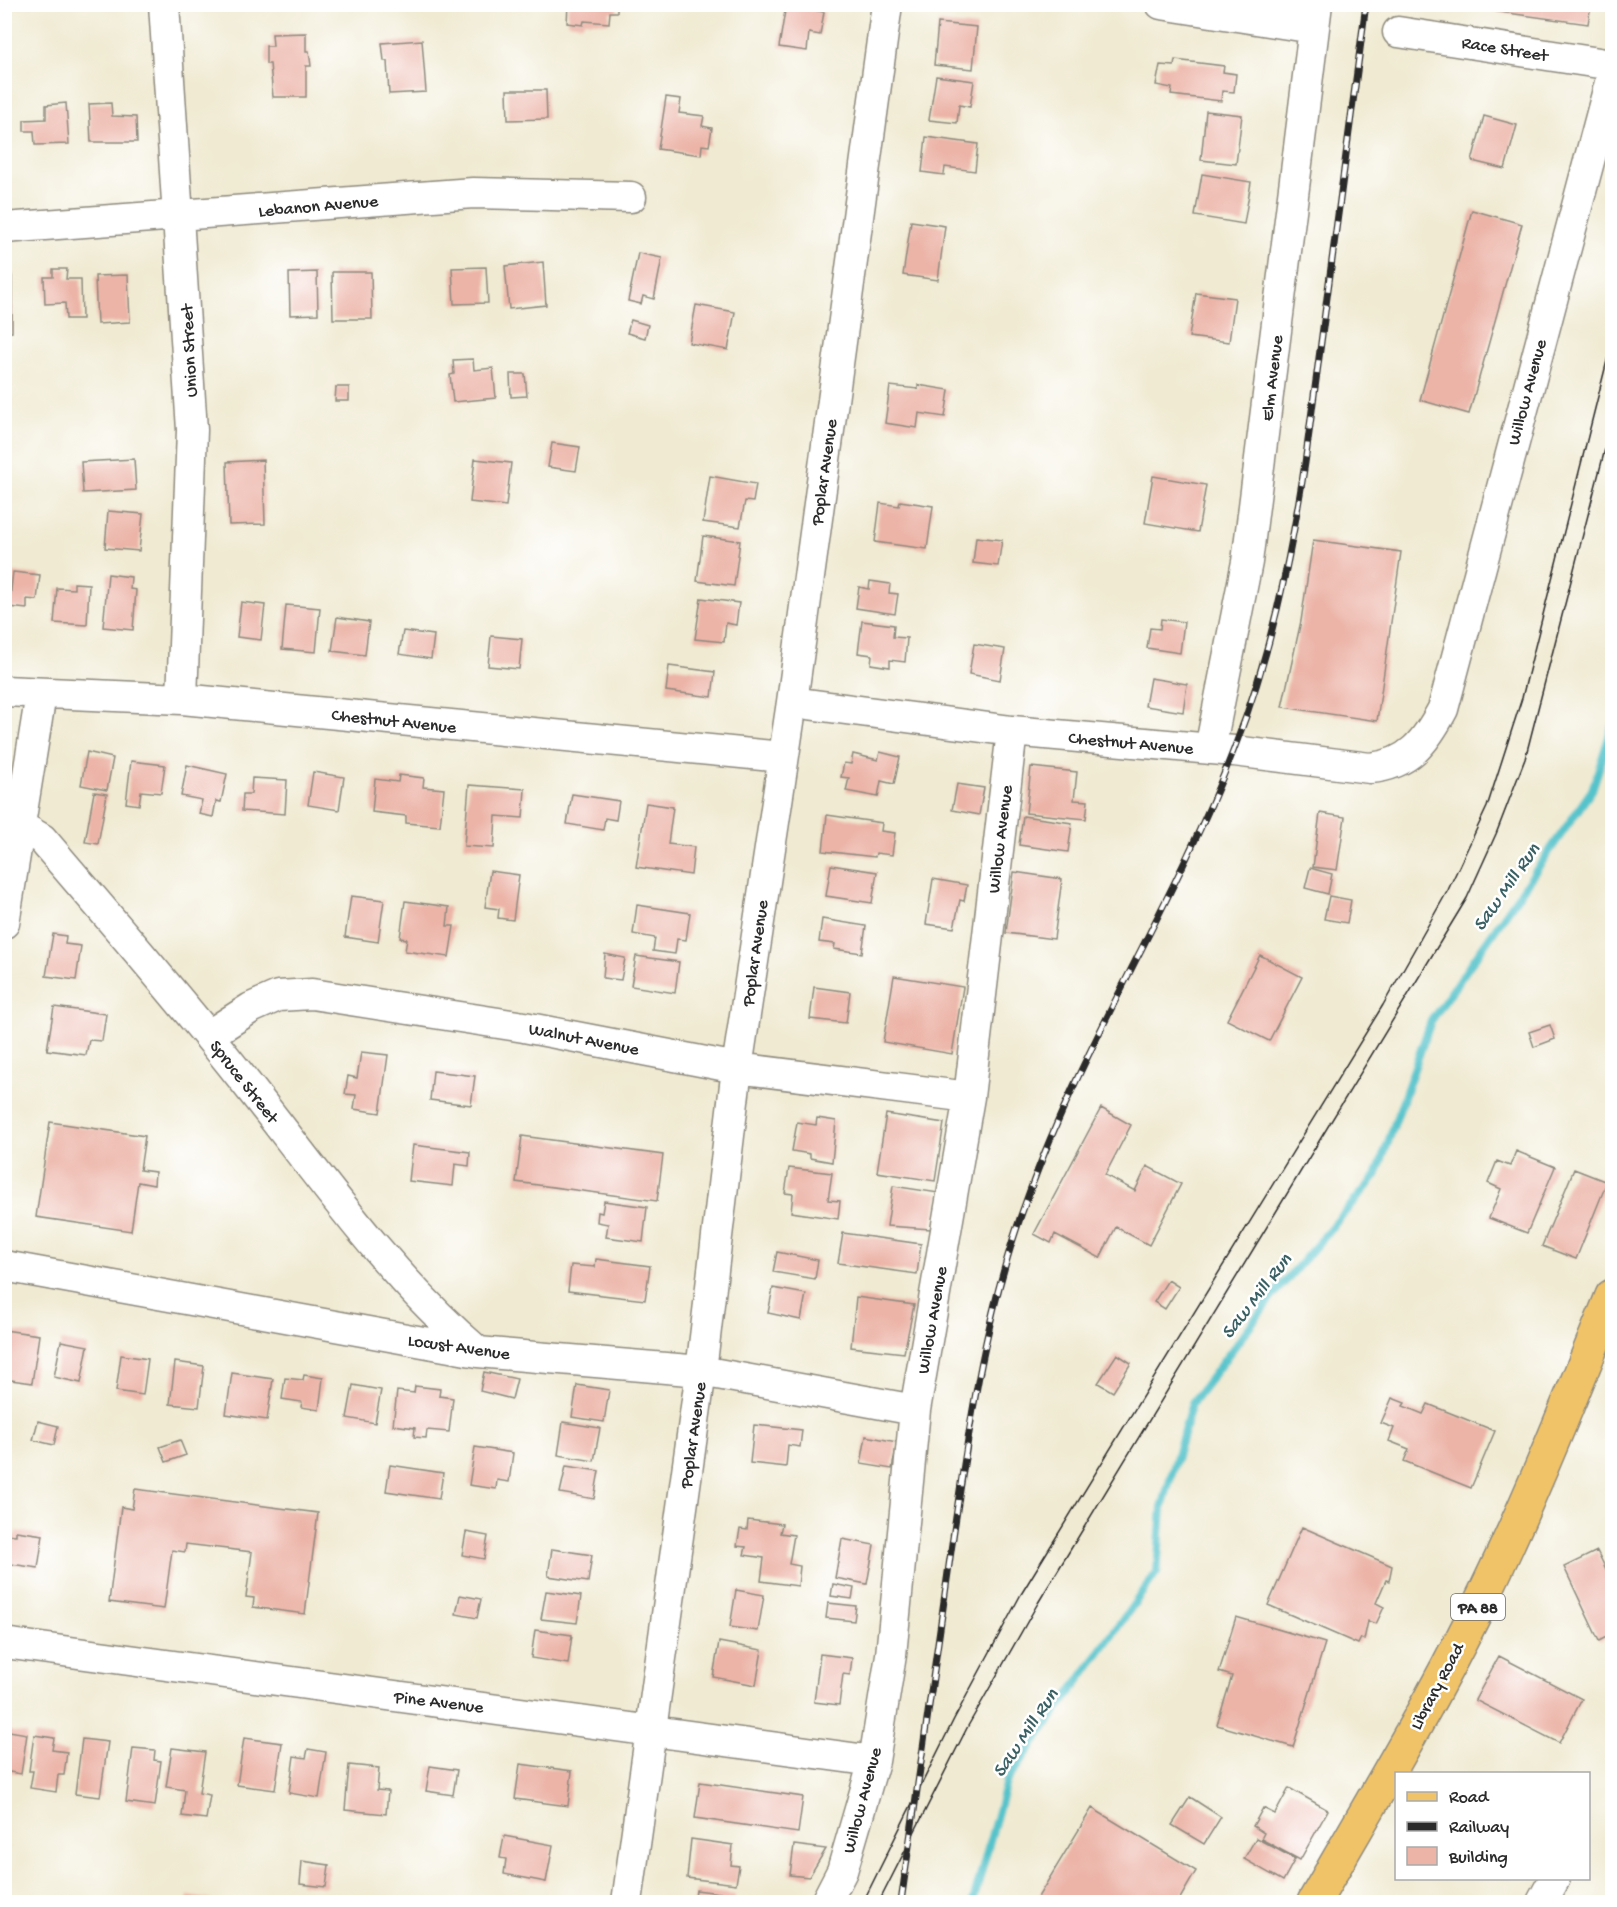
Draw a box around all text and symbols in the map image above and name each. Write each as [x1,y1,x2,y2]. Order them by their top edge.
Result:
street label: Race Street [1460,33,1551,68]
street label: Lebanon Avenue [257,192,380,223]
street label: Union Street [177,302,203,398]
street label: Elm Avenue [1258,333,1289,422]
street label: Willow Avenue [1504,337,1553,448]
street label: Poplar Avenue [808,417,843,528]
street label: Chestnut Avenue [330,705,458,740]
street label: Chestnut Avenue [1067,729,1195,760]
street label: Willow Avenue [984,783,1019,895]
water label: Saw Mill Run [1469,839,1547,936]
street label: Poplar Avenue [739,898,774,1009]
street label: Walnut Avenue [527,1019,641,1062]
street label: Spruce Street [204,1037,283,1130]
water label: Saw Mill Run [1217,1250,1298,1344]
street label: Willow Avenue [914,1264,953,1376]
street label: Locust Avenue [406,1331,512,1366]
street label: Poplar Avenue [677,1380,712,1491]
road number: PA 88 [1451,1594,1505,1620]
street label: Library Road [1407,1639,1470,1734]
water label: Saw Mill Run [989,1685,1065,1783]
street label: Pine Avenue [392,1687,485,1719]
street label: Willow Avenue [839,1745,888,1856]
legend [1395,1772,1590,1880]
text: Road [1449,1788,1490,1809]
text: Railway [1449,1818,1509,1839]
text: Building [1448,1848,1508,1869]

